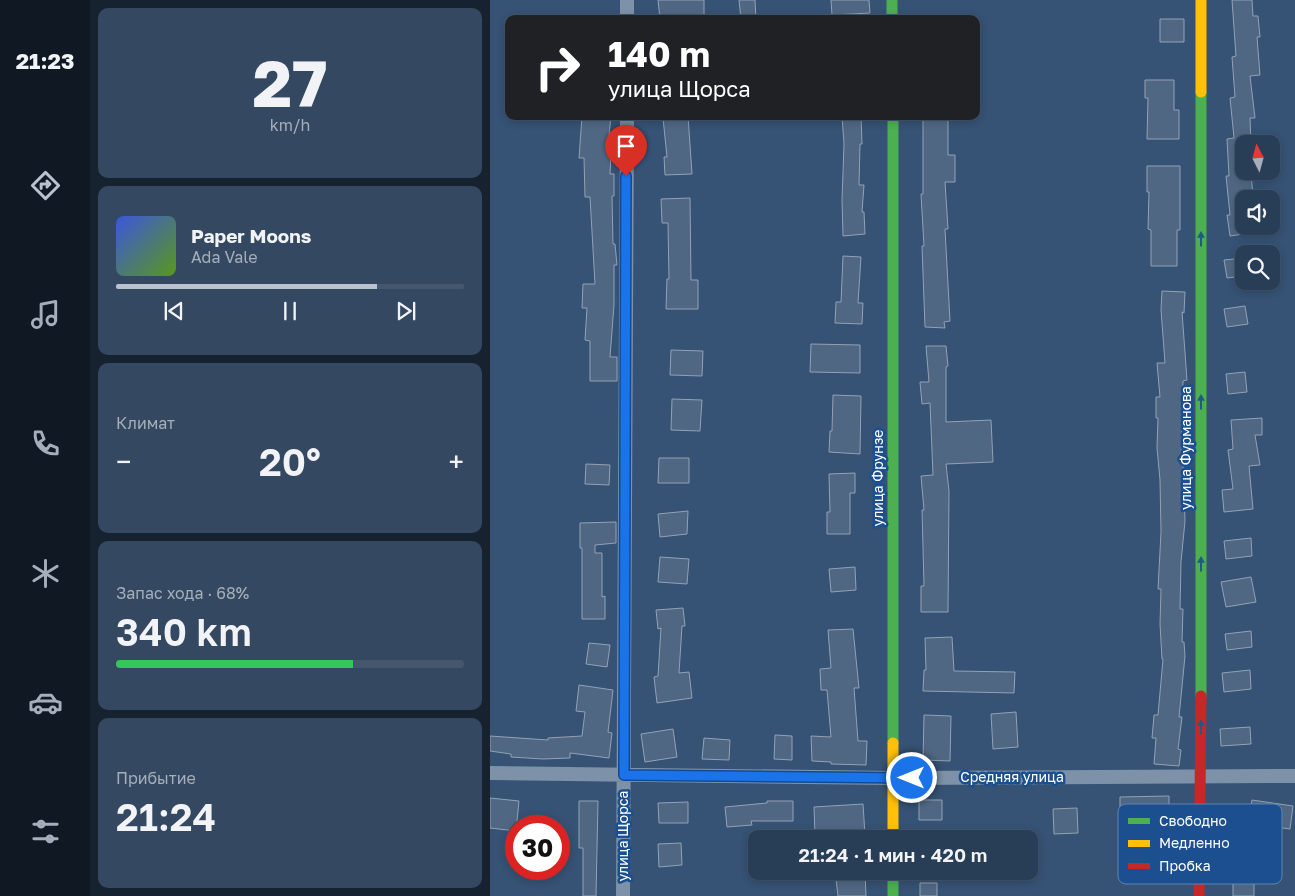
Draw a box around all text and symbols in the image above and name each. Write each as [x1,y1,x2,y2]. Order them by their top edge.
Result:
text: 140 m [608,33,710,75]
icon: right [525,35,590,100]
text: 27 [252,43,328,121]
text: 21:23 [16,47,74,74]
text: улица Щорса [608,75,751,102]
text: km/h [270,115,310,135]
pin [605,125,647,176]
icon: arrive [612,132,640,160]
north arrow [1235,135,1280,180]
map controls [1235,135,1280,290]
icon: directions [28,168,63,203]
button: sound [1235,190,1280,235]
text: Paper Moons [191,224,311,247]
one-way arrow [1197,231,1205,247]
button: search [1235,245,1280,290]
text: Ada Vale [191,247,257,267]
icon: music [28,297,63,332]
icon: previous [160,297,188,325]
icon: pause [276,297,304,325]
icon: next [392,297,420,325]
street label: улица Фурманова [1177,386,1194,510]
one-way arrow [1197,394,1205,410]
text: Климат [116,413,175,433]
icon: phone [28,426,63,461]
street label: улица Фрунзе [869,430,886,526]
text: 20° [259,439,321,484]
text: − [116,445,131,478]
text: + [449,445,464,478]
icon: climate [28,556,63,591]
one-way arrow [1197,556,1205,572]
text: Запас хода · 68% [116,583,249,603]
text: 340 km [116,609,252,654]
icon: car [28,685,63,720]
one-way arrow [1197,719,1205,735]
position arrow [885,751,937,803]
text: Прибытие [116,768,196,788]
street label: Средняя улица [960,768,1064,785]
street label: улица Щорса [614,791,631,881]
text: 21:24 [116,794,216,839]
legend [1118,804,1282,884]
text: Свободно [1159,812,1227,829]
icon: filters [28,814,63,849]
speed limit sign: 30 [505,815,570,880]
text: Медленно [1159,834,1230,851]
text: 21:24 · 1 мин · 420 m [799,843,987,866]
text: Пробка [1159,857,1211,874]

